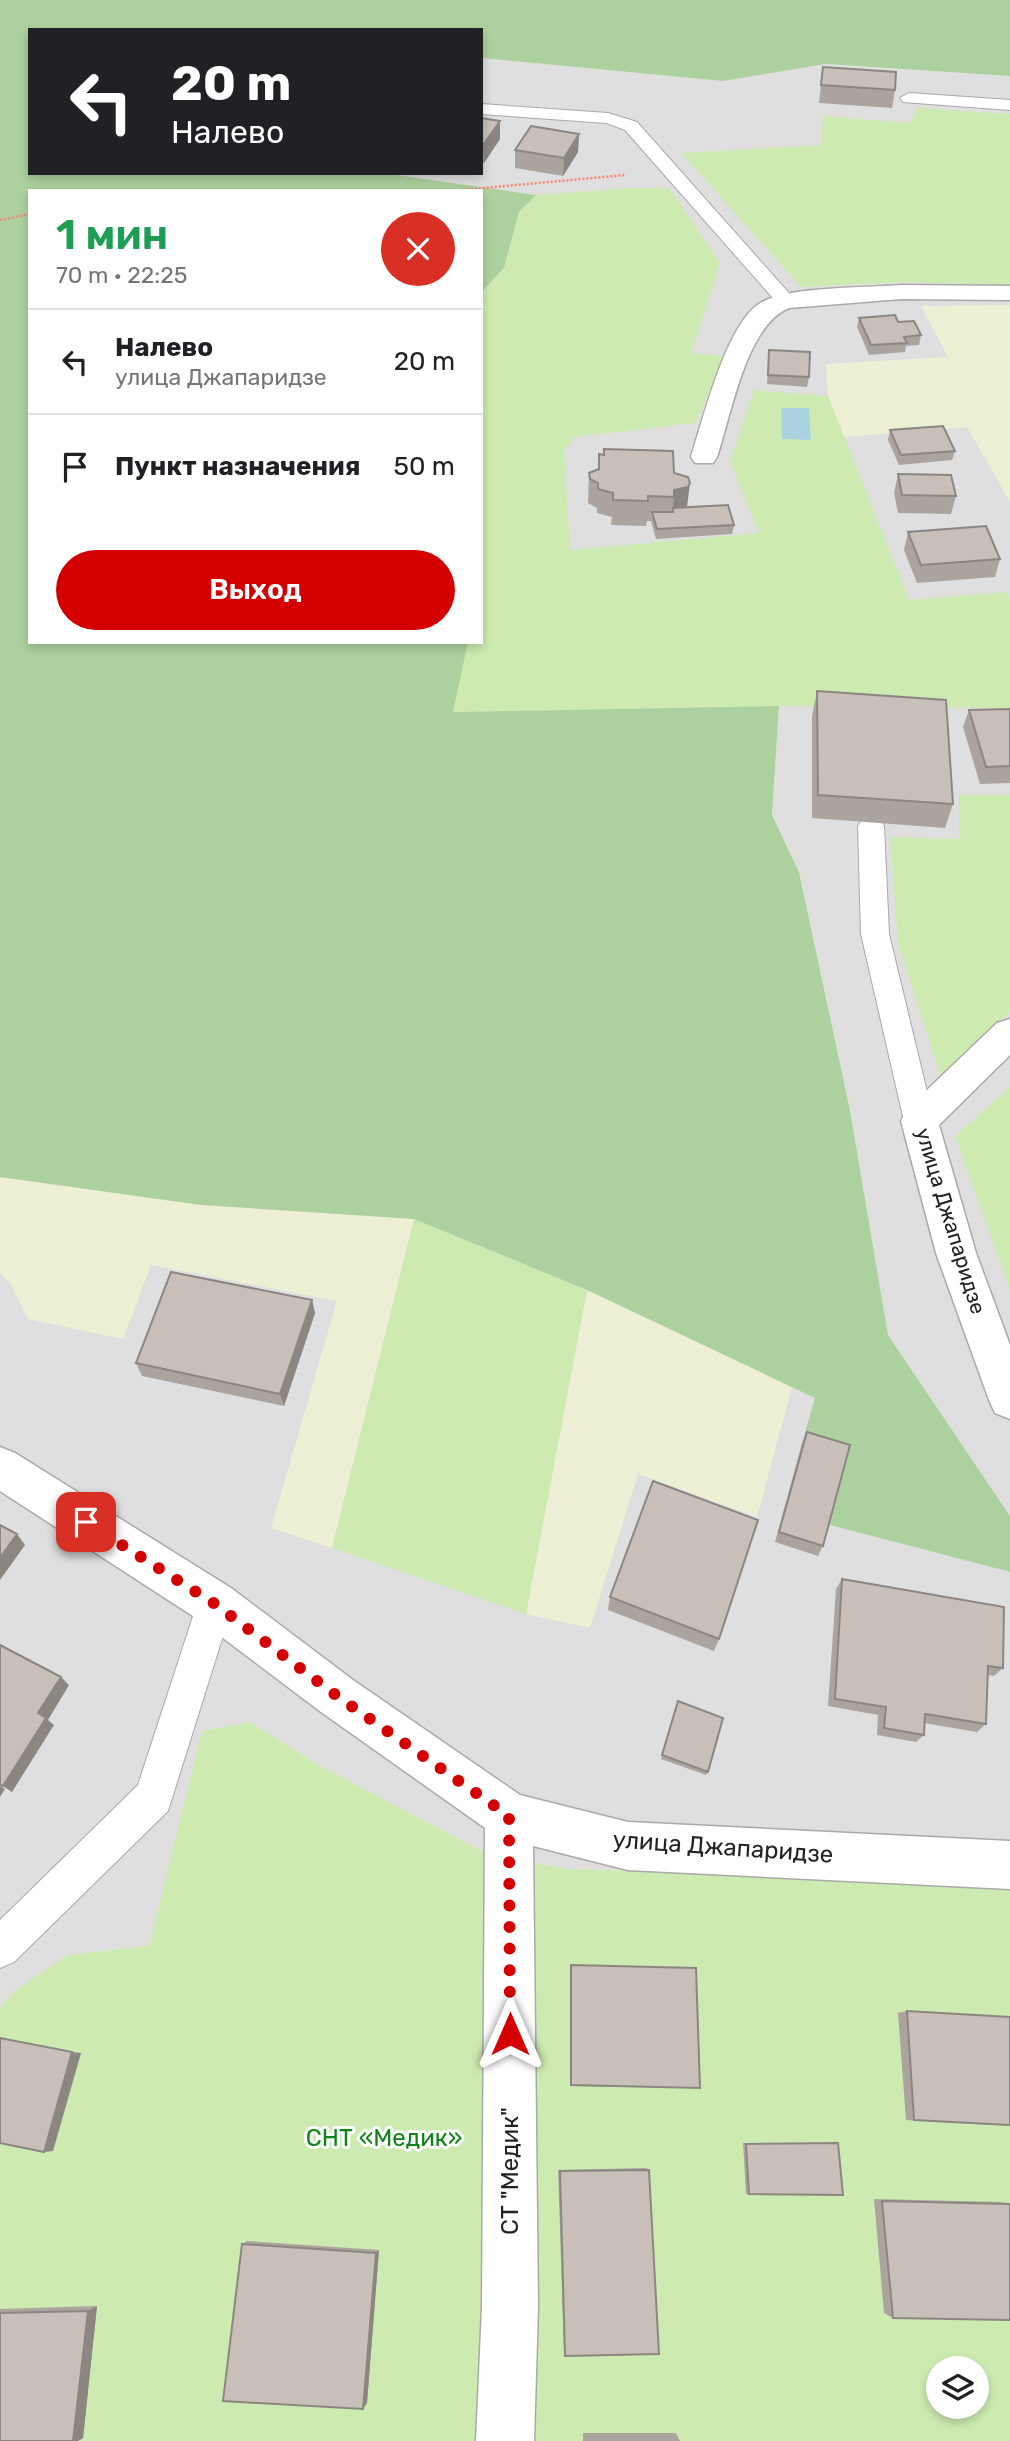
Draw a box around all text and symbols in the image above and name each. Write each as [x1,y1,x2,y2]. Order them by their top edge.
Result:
text: 20 m [171,54,292,112]
icon: left [56,56,147,147]
text: Налево [171,113,284,151]
text: 1 мин [56,210,168,260]
button: close [381,212,455,286]
text: 70 m · 22:25 [56,261,187,289]
text: Налево [115,332,213,363]
icon: left [56,343,94,381]
text: 20 m [394,346,455,377]
text: улица Джапаридзе [115,363,327,391]
icon: arrive [56,448,94,486]
text: Пункт назначения [115,451,360,482]
text: 50 m [394,451,455,482]
button: Выход [56,550,455,630]
street label: улица Джапаридзе [911,1125,991,1317]
pin [56,1492,116,1552]
icon: arrive [67,1503,105,1541]
street label: улица Джапаридзе [612,1825,834,1869]
position arrow [473,1997,547,2071]
street label: СТ "Медик" [496,2107,524,2235]
park label: СНТ «Медик» [306,2124,462,2152]
map controls [926,2356,989,2419]
button: layers [926,2356,989,2419]

